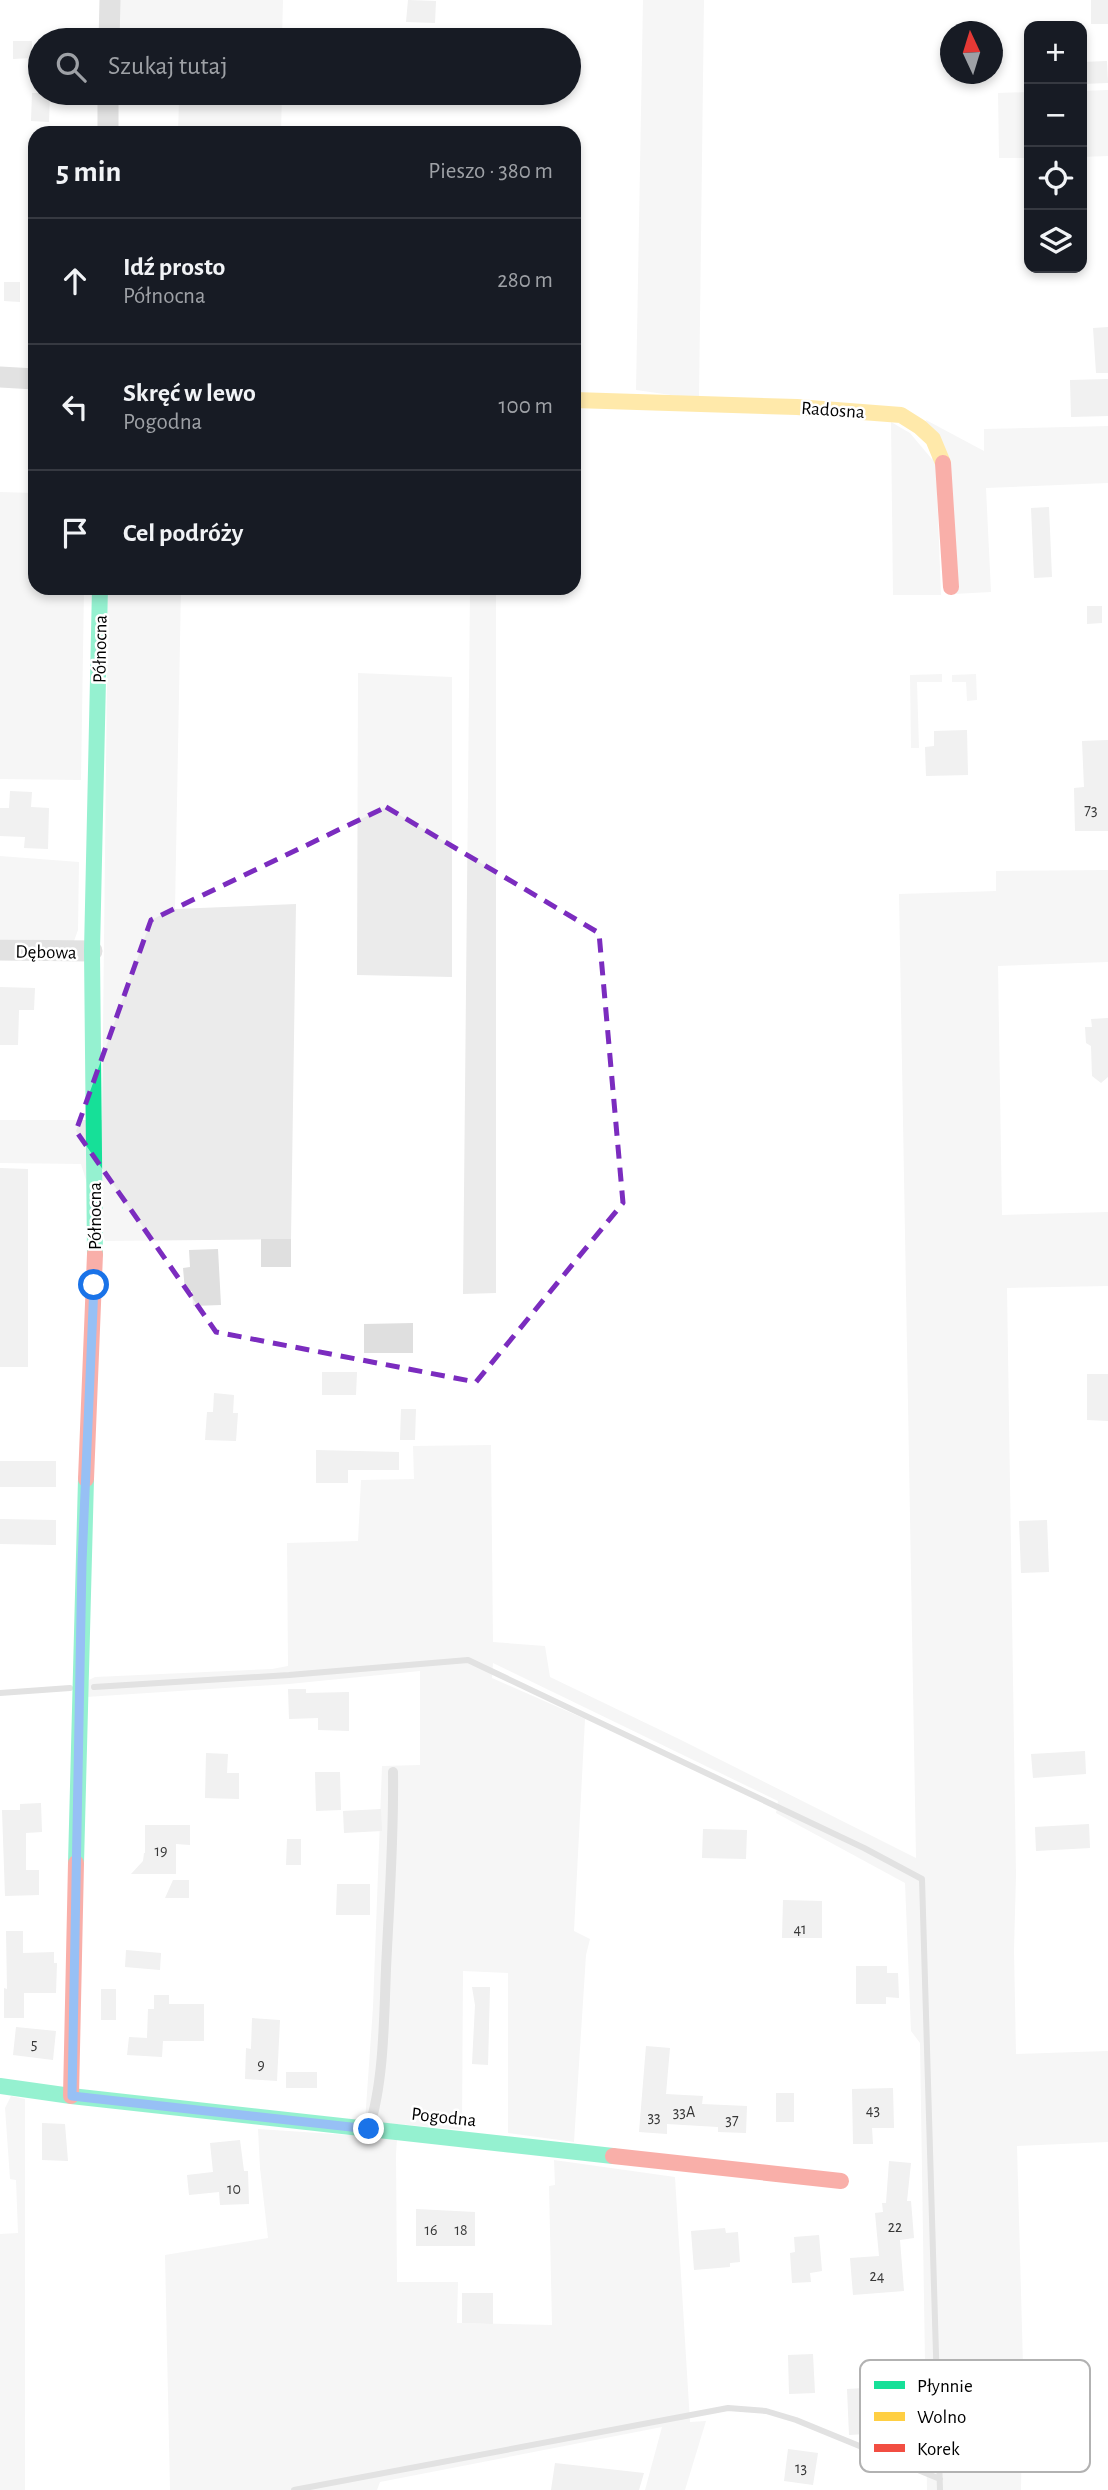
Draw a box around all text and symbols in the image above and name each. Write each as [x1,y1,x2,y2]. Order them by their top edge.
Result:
north arrow [940,21,1003,84]
map controls [1024,21,1087,273]
button: + [1024,21,1087,84]
search box [28,28,581,105]
icon: search [52,48,90,86]
text: Szukaj tutaj [108,53,228,79]
button: − [1024,84,1087,147]
button: locate [1024,147,1087,210]
text: 5 min [56,157,121,187]
text: Pieszo · 380 m [428,160,553,183]
button: layers [1024,210,1087,273]
text: Idź prosto [123,254,225,280]
icon: ahead [56,262,94,300]
text: 280 m [497,269,553,292]
text: Północna [123,285,206,308]
text: Skręć w lewo [123,380,256,406]
icon: left [56,388,94,426]
text: 100 m [499,395,553,418]
street label: Radosna [800,399,866,422]
text: Pogodna [123,411,202,434]
icon: arrive [56,514,94,552]
text: Cel podróży [123,520,243,546]
street label: Północna [90,615,111,683]
house number: 73 [1084,802,1098,818]
street label: Dębowa [15,942,77,963]
street label: Północna [86,1182,105,1250]
route start [78,1269,109,1300]
house number: 19 [154,1843,168,1859]
house number: 41 [793,1921,807,1937]
house number: 5 [31,2036,37,2052]
house number: 9 [257,2057,265,2073]
house number: 43 [866,2102,880,2118]
house number: 33A [673,2104,695,2120]
street label: Pogodna [410,2105,478,2130]
house number: 33 [647,2109,661,2125]
house number: 37 [725,2112,739,2128]
route end [353,2113,384,2144]
house number: 10 [227,2181,241,2197]
house number: 22 [888,2219,902,2235]
house number: 16 [424,2222,438,2238]
house number: 18 [454,2222,468,2238]
house number: 24 [870,2268,885,2284]
legend [860,2360,1090,2472]
text: Płynnie [917,2377,973,2396]
text: Wolno [917,2408,966,2427]
text: Korek [917,2440,960,2459]
house number: 13 [795,2460,807,2476]

